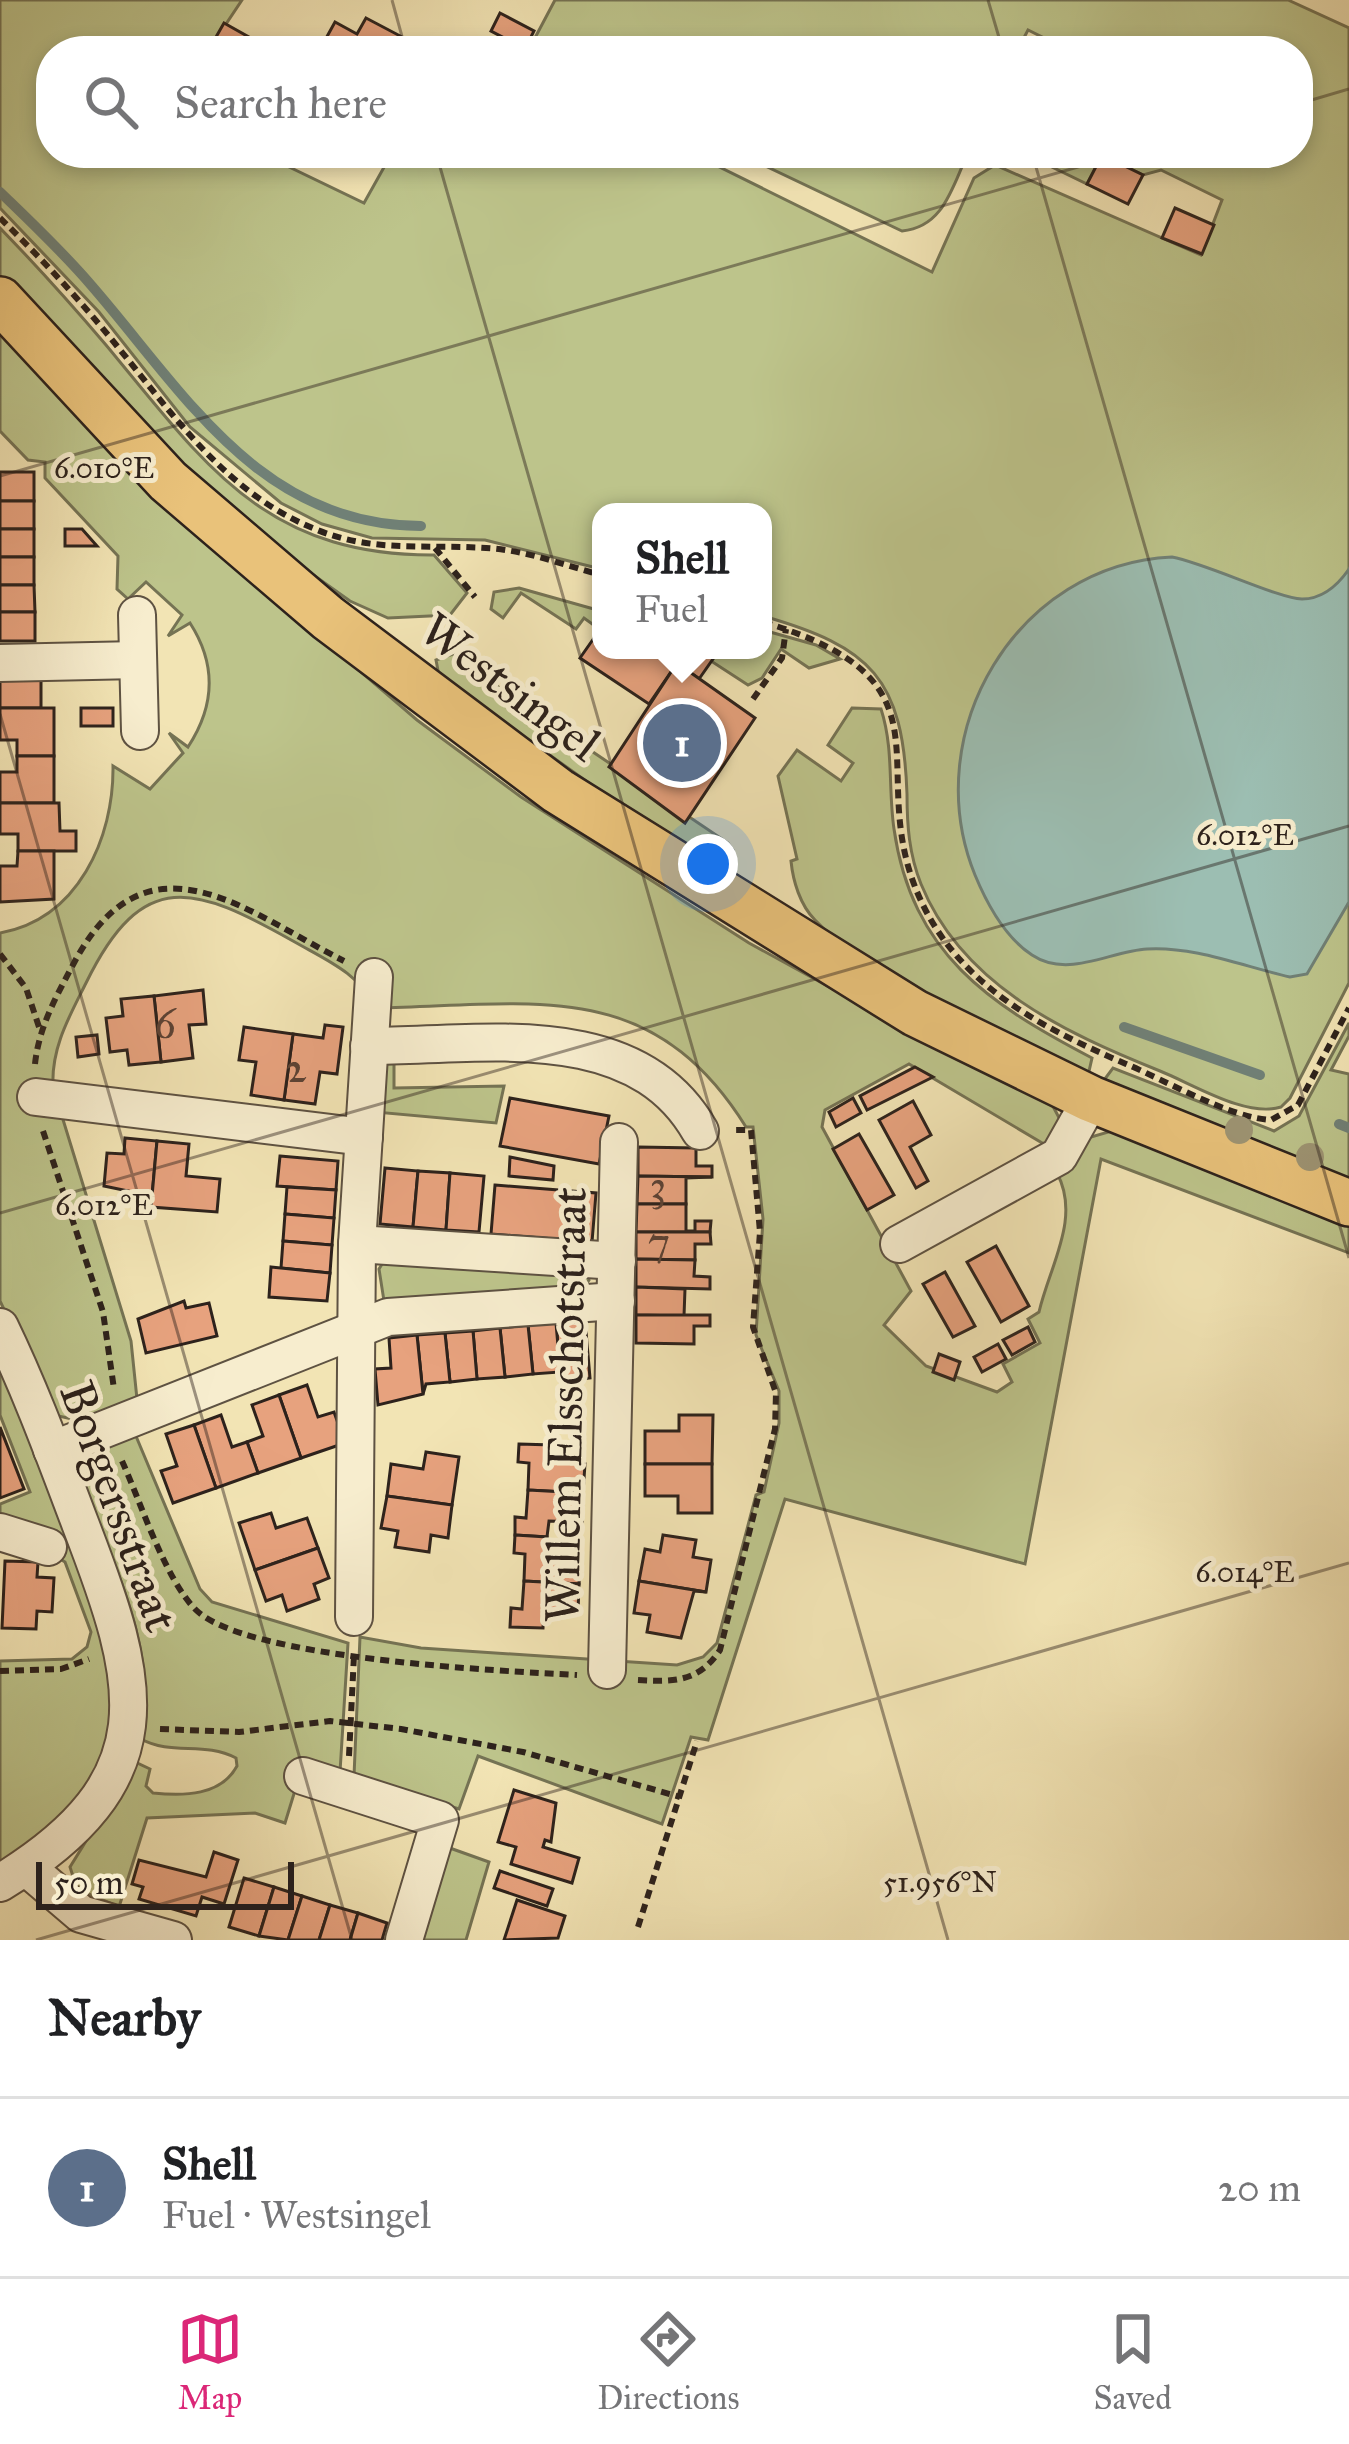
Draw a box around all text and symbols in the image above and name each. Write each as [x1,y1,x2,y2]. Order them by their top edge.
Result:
search box [36,36,1313,168]
icon: search [78,69,144,135]
text: Search here [174,75,387,130]
text: 6.010°E [54,450,154,486]
popup [592,503,772,659]
text: Shell [635,530,729,585]
text: Fuel [635,585,708,633]
street label: Westsingel [409,600,612,773]
pin: 1 [643,698,721,788]
text: 6.012°E [1196,817,1294,853]
your location [678,834,738,894]
house number: 6 [154,998,177,1050]
house number: 2 [286,1042,307,1094]
house number: 3 [650,1160,666,1212]
text: 6.012°E [55,1187,153,1223]
street label: Willem Elsschotstraat [532,1187,599,1623]
house number: 7 [648,1216,670,1268]
street label: Borgersstraat [47,1373,192,1639]
text: 6.014°E [1195,1554,1295,1590]
scale bar [36,1856,294,1909]
text: 50 m [54,1863,123,1903]
text: 51.956°N [883,1864,997,1901]
text: Nearby [48,1987,200,2049]
text: Shell [162,2136,256,2191]
text: 1 [79,2164,95,2212]
text: 20 m [1218,2164,1301,2212]
text: Fuel · Westsingel [162,2191,431,2239]
tab: Map [177,2306,243,2418]
tab: Directions [597,2306,739,2418]
tab: Saved [1094,2306,1172,2418]

